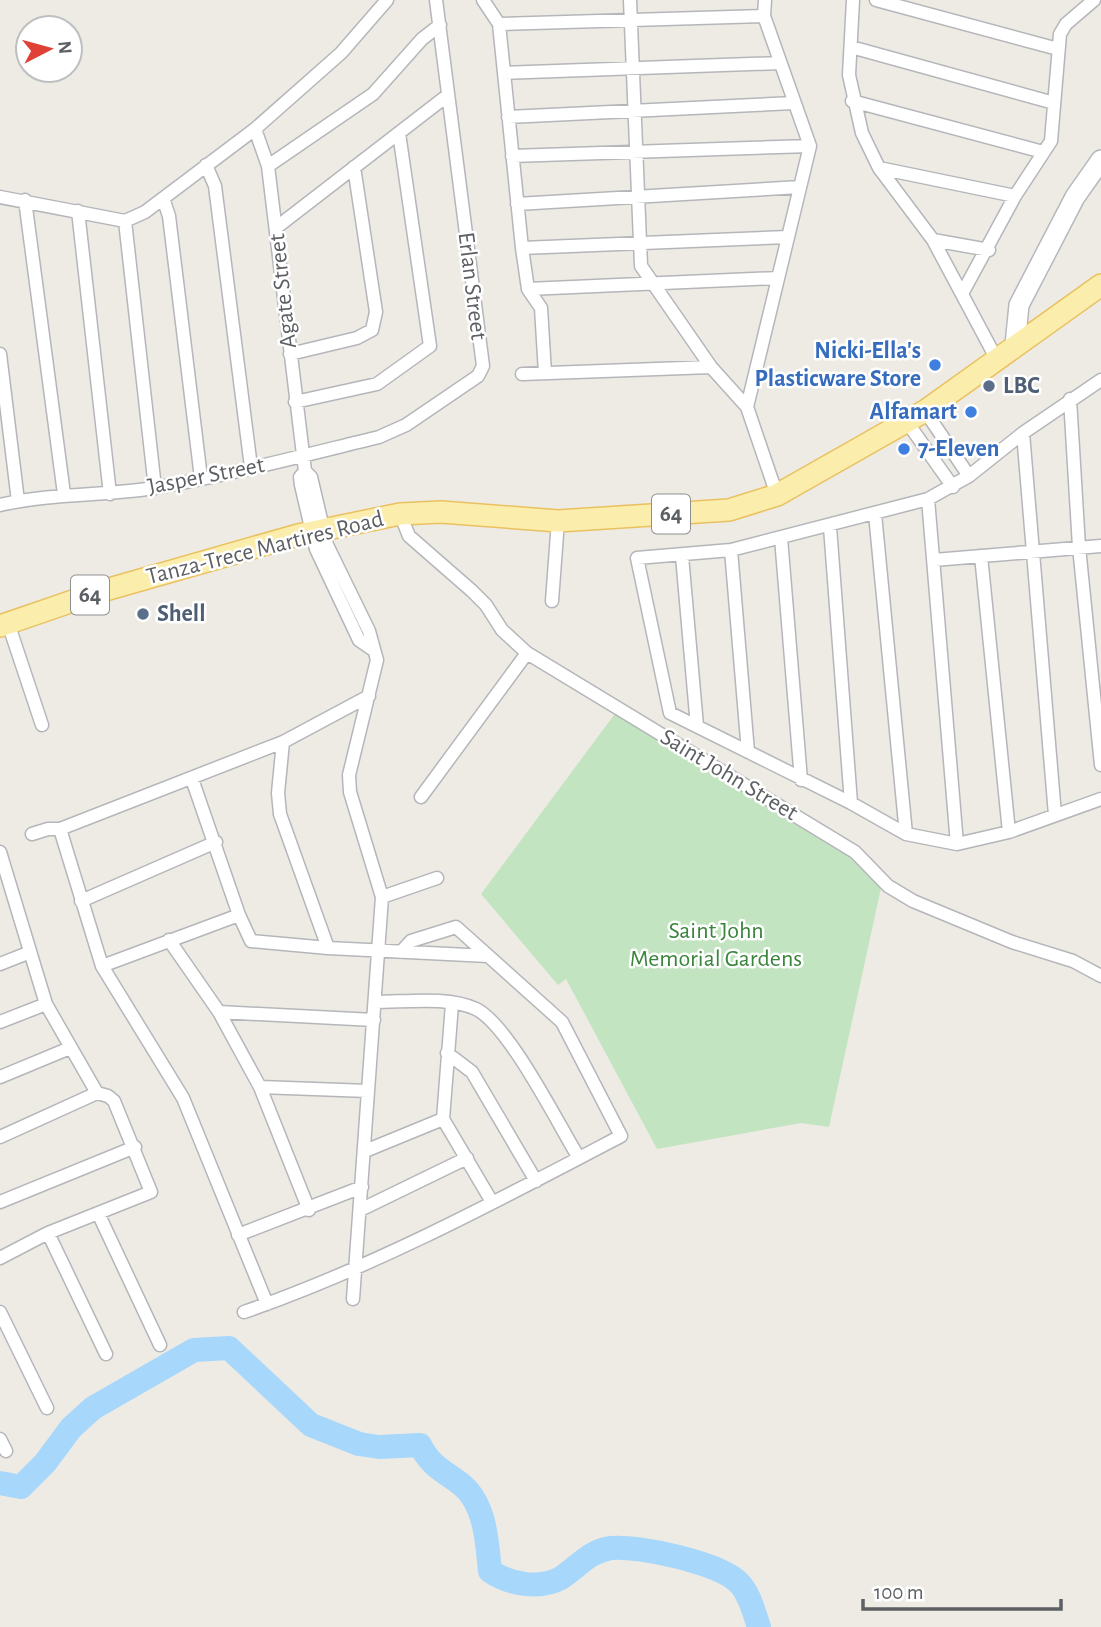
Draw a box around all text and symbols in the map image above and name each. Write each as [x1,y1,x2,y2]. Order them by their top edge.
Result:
north arrow [14,14,84,84]
text: N [54,40,75,55]
street label: Erlan Street [453,231,491,342]
street label: Agate Street [265,232,301,350]
place label: Nicki-Ella's Plasticware Store [755,339,921,391]
marker: Nicki-Ella's Plasticware Store [927,357,943,373]
place label: LBC [1003,374,1040,398]
marker: LBC [981,378,997,394]
place label: Alfamart [870,400,957,424]
marker: Alfamart [963,404,979,420]
place label: 7-Eleven [918,437,999,461]
marker: 7-Eleven [896,441,912,457]
street label: Jasper Street [146,453,267,499]
road number: 64 [652,494,690,534]
street label: Tanza-Trece Martires Road [144,507,386,589]
road number: 64 [71,576,109,614]
place label: Shell [157,602,205,626]
marker: Shell [135,606,151,622]
street label: Saint John Street [656,725,802,826]
park label: Saint John Memorial Gardens [630,919,802,971]
scale bar [863,1568,1061,1612]
text: 100 m [874,1582,924,1603]

